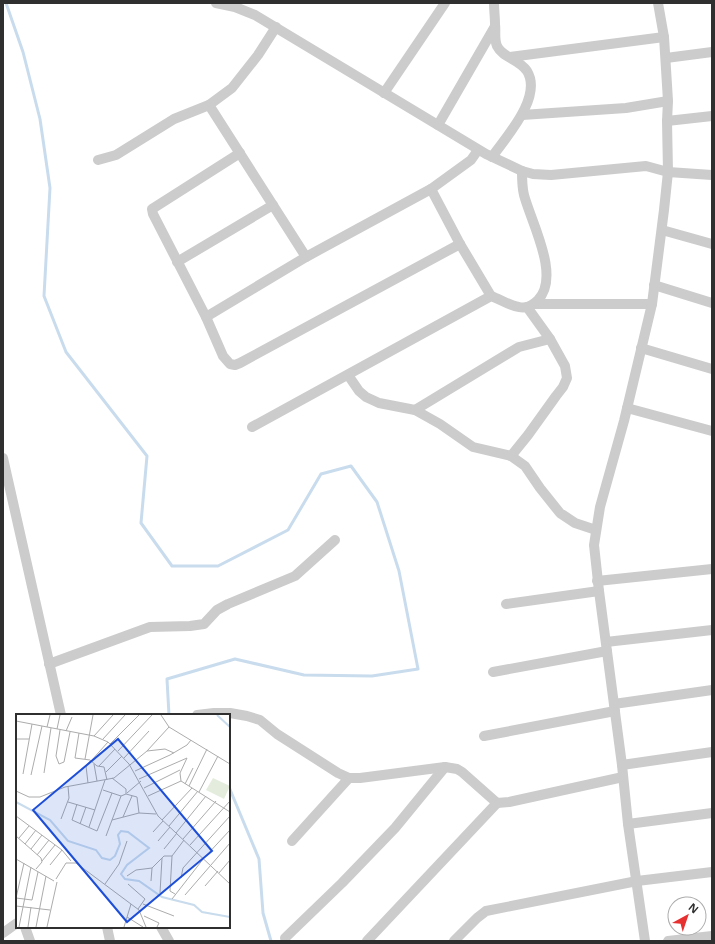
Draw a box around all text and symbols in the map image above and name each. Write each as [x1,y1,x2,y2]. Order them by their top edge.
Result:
inset map [16,714,230,928]
north arrow [667,896,707,936]
text: N [685,899,702,917]

